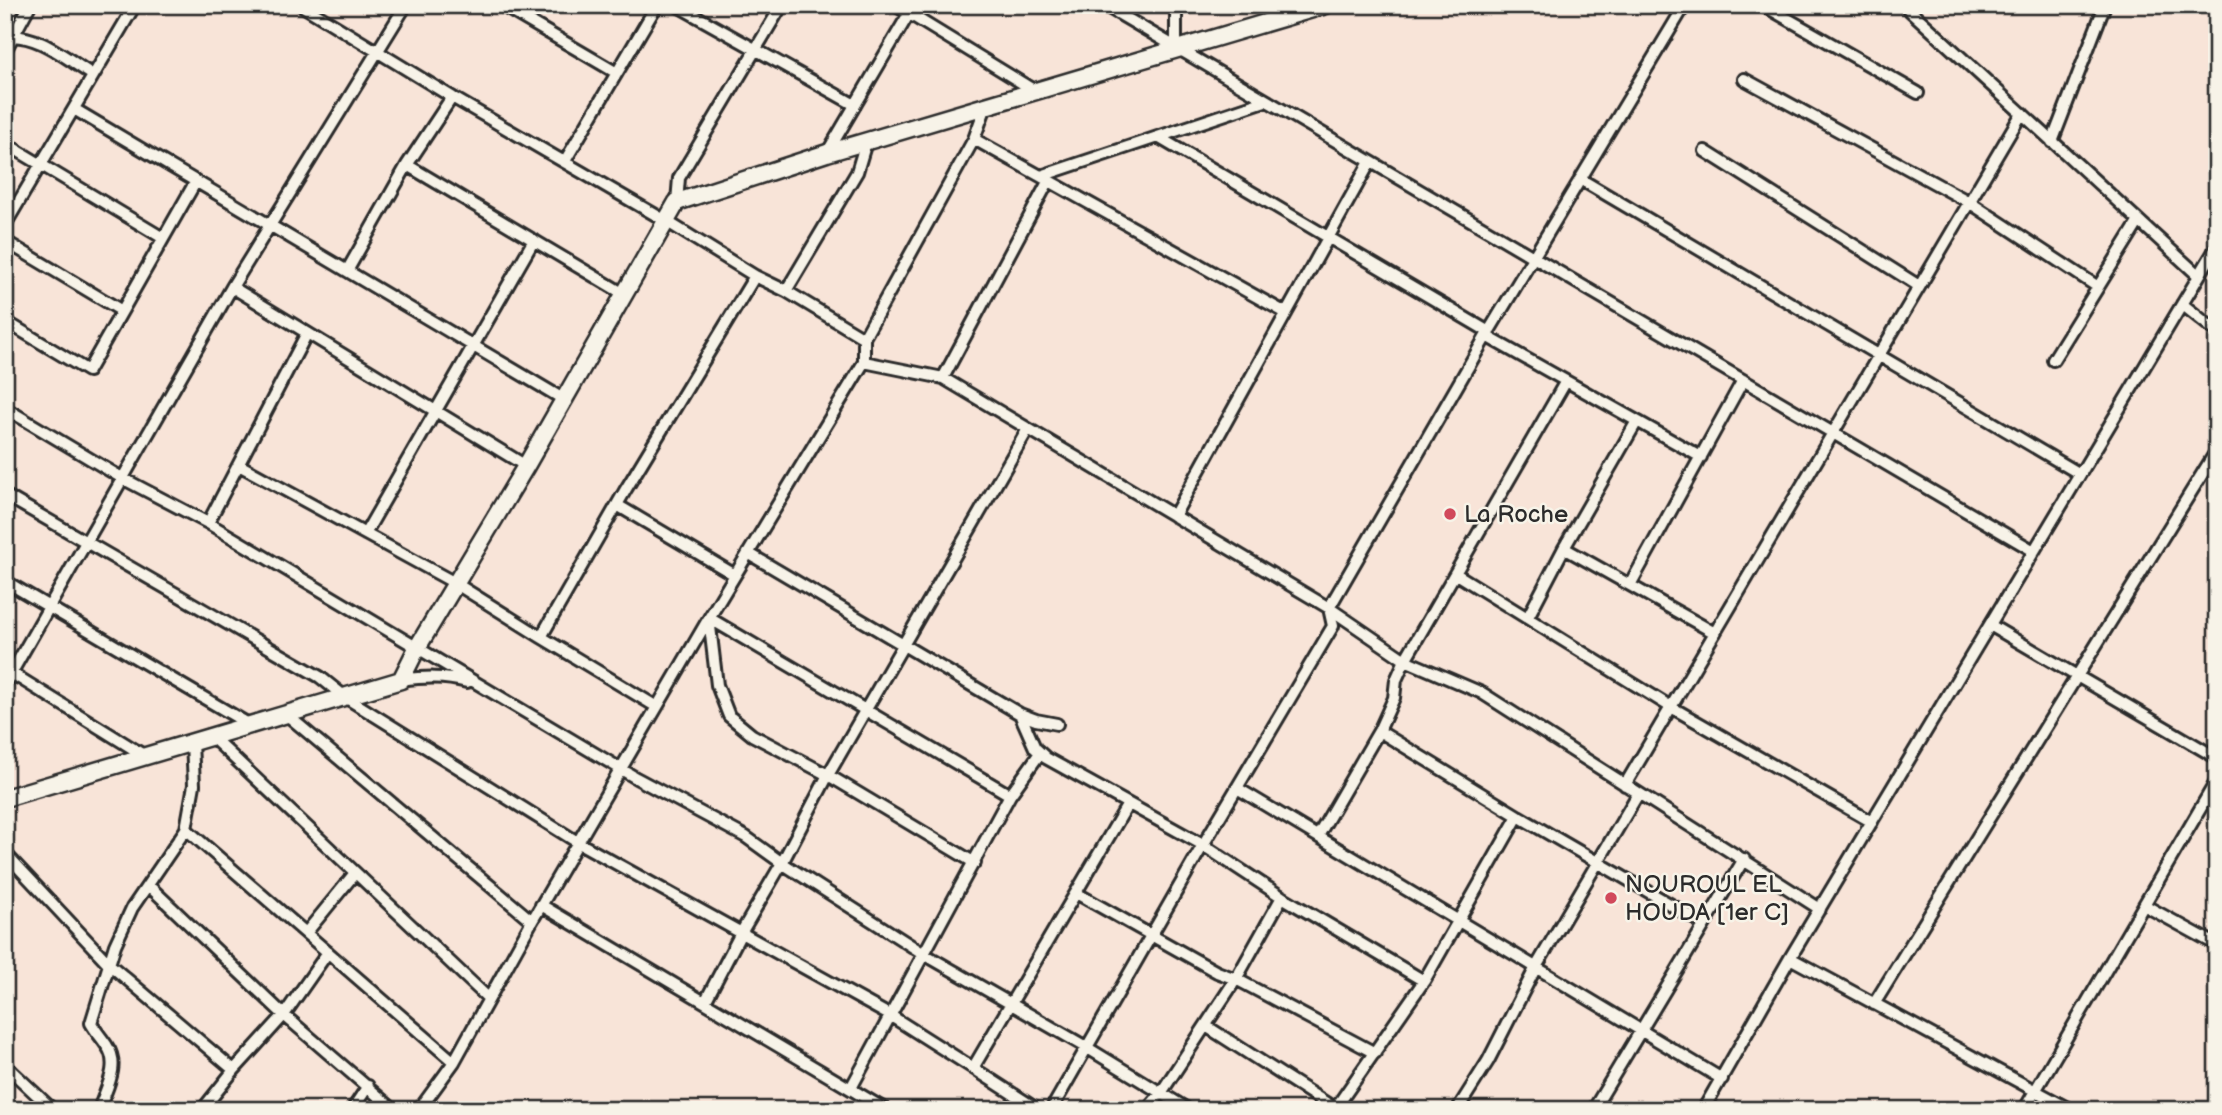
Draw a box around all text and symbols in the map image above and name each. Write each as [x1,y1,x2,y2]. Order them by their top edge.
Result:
place label: La Roche [1464,500,1568,529]
marker: La Roche [1442,506,1458,522]
place label: NOUROUL EL HOUDA [1er C] [1625,870,1789,927]
marker: NOUROUL EL HOUDA [1er C] [1603,890,1619,906]

